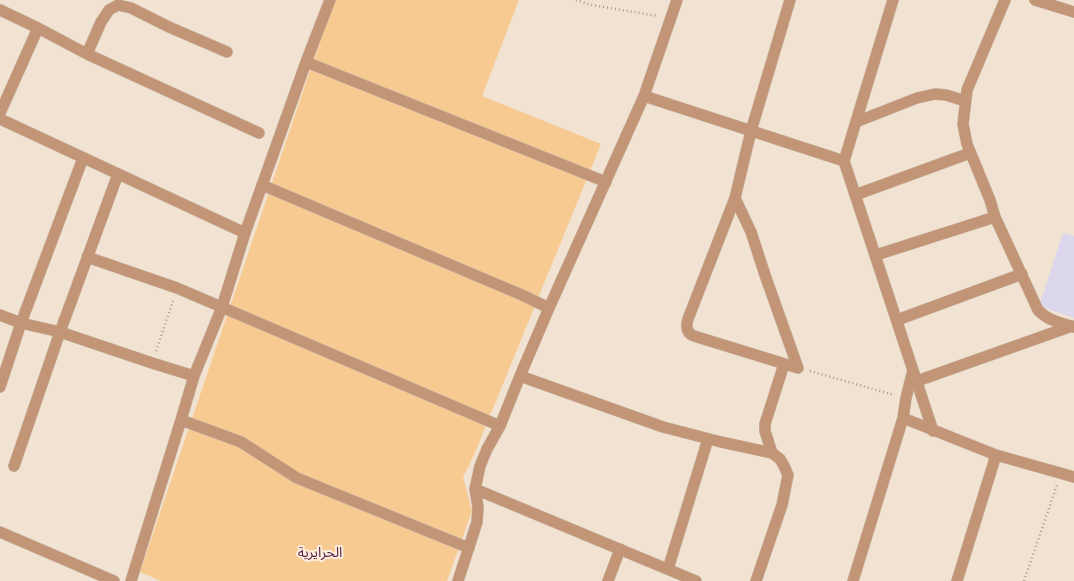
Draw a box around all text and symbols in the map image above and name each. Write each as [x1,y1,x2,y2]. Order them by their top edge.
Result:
district label: الحرايرية [298,545,342,561]

